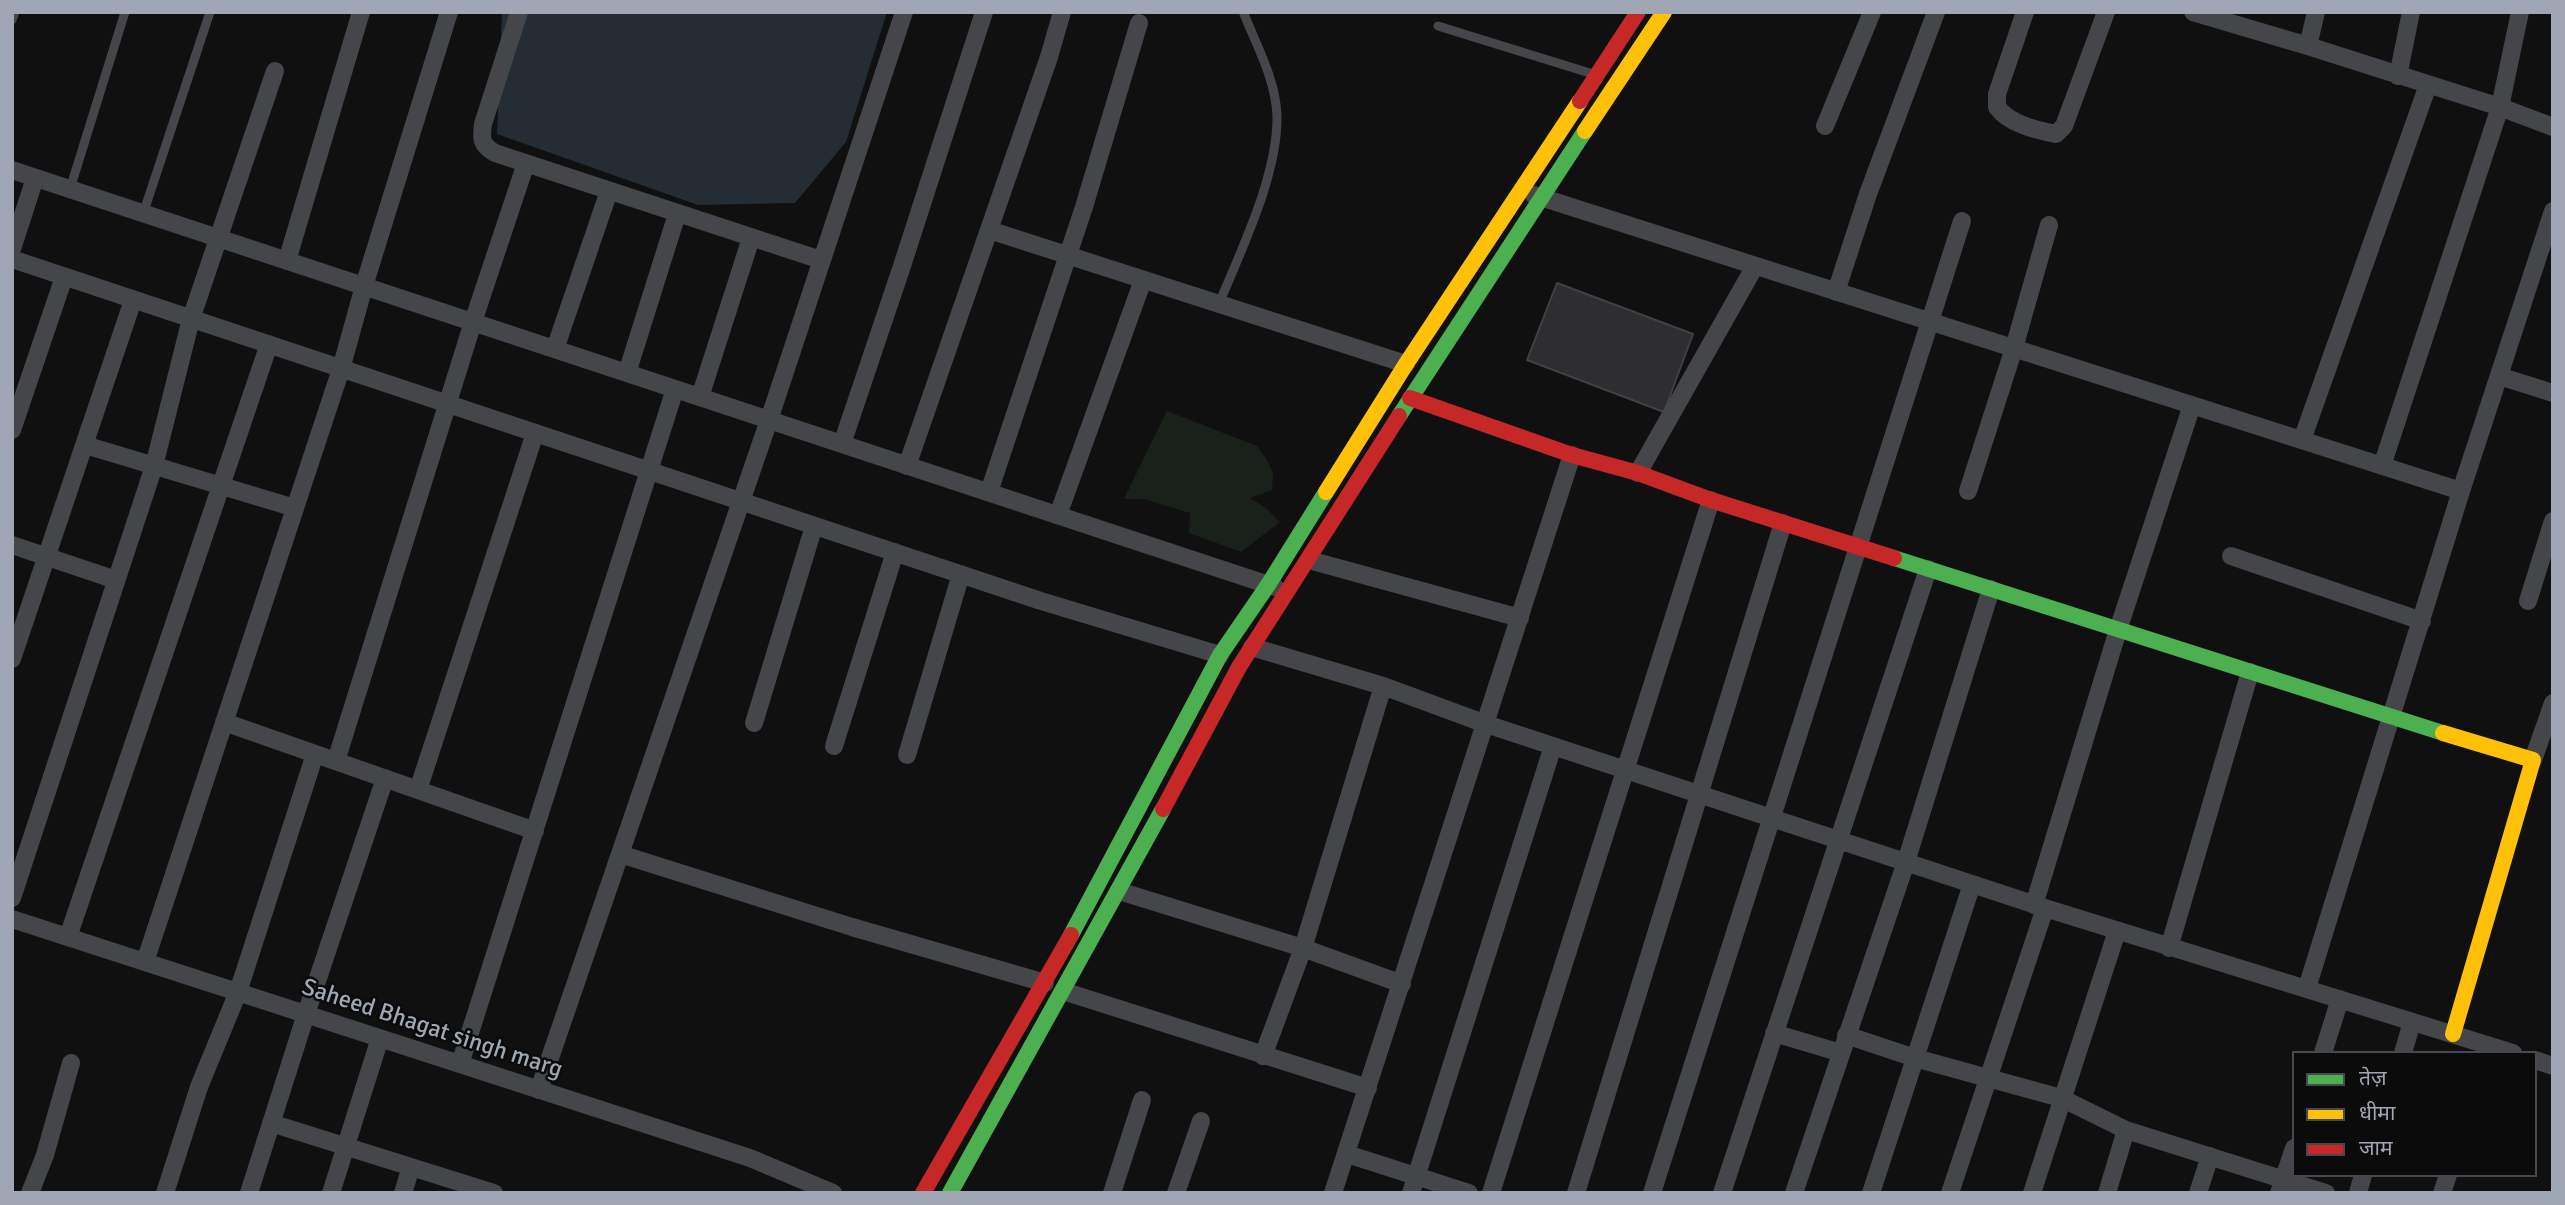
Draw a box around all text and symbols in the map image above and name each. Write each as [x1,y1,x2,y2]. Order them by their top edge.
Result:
street label: Saheed Bhagat singh marg [298,973,566,1085]
legend [2292,1051,2537,1177]
text: तेज़ [2359,1065,2387,1091]
text: धीमा [2359,1100,2395,1126]
text: जाम [2359,1135,2393,1161]

